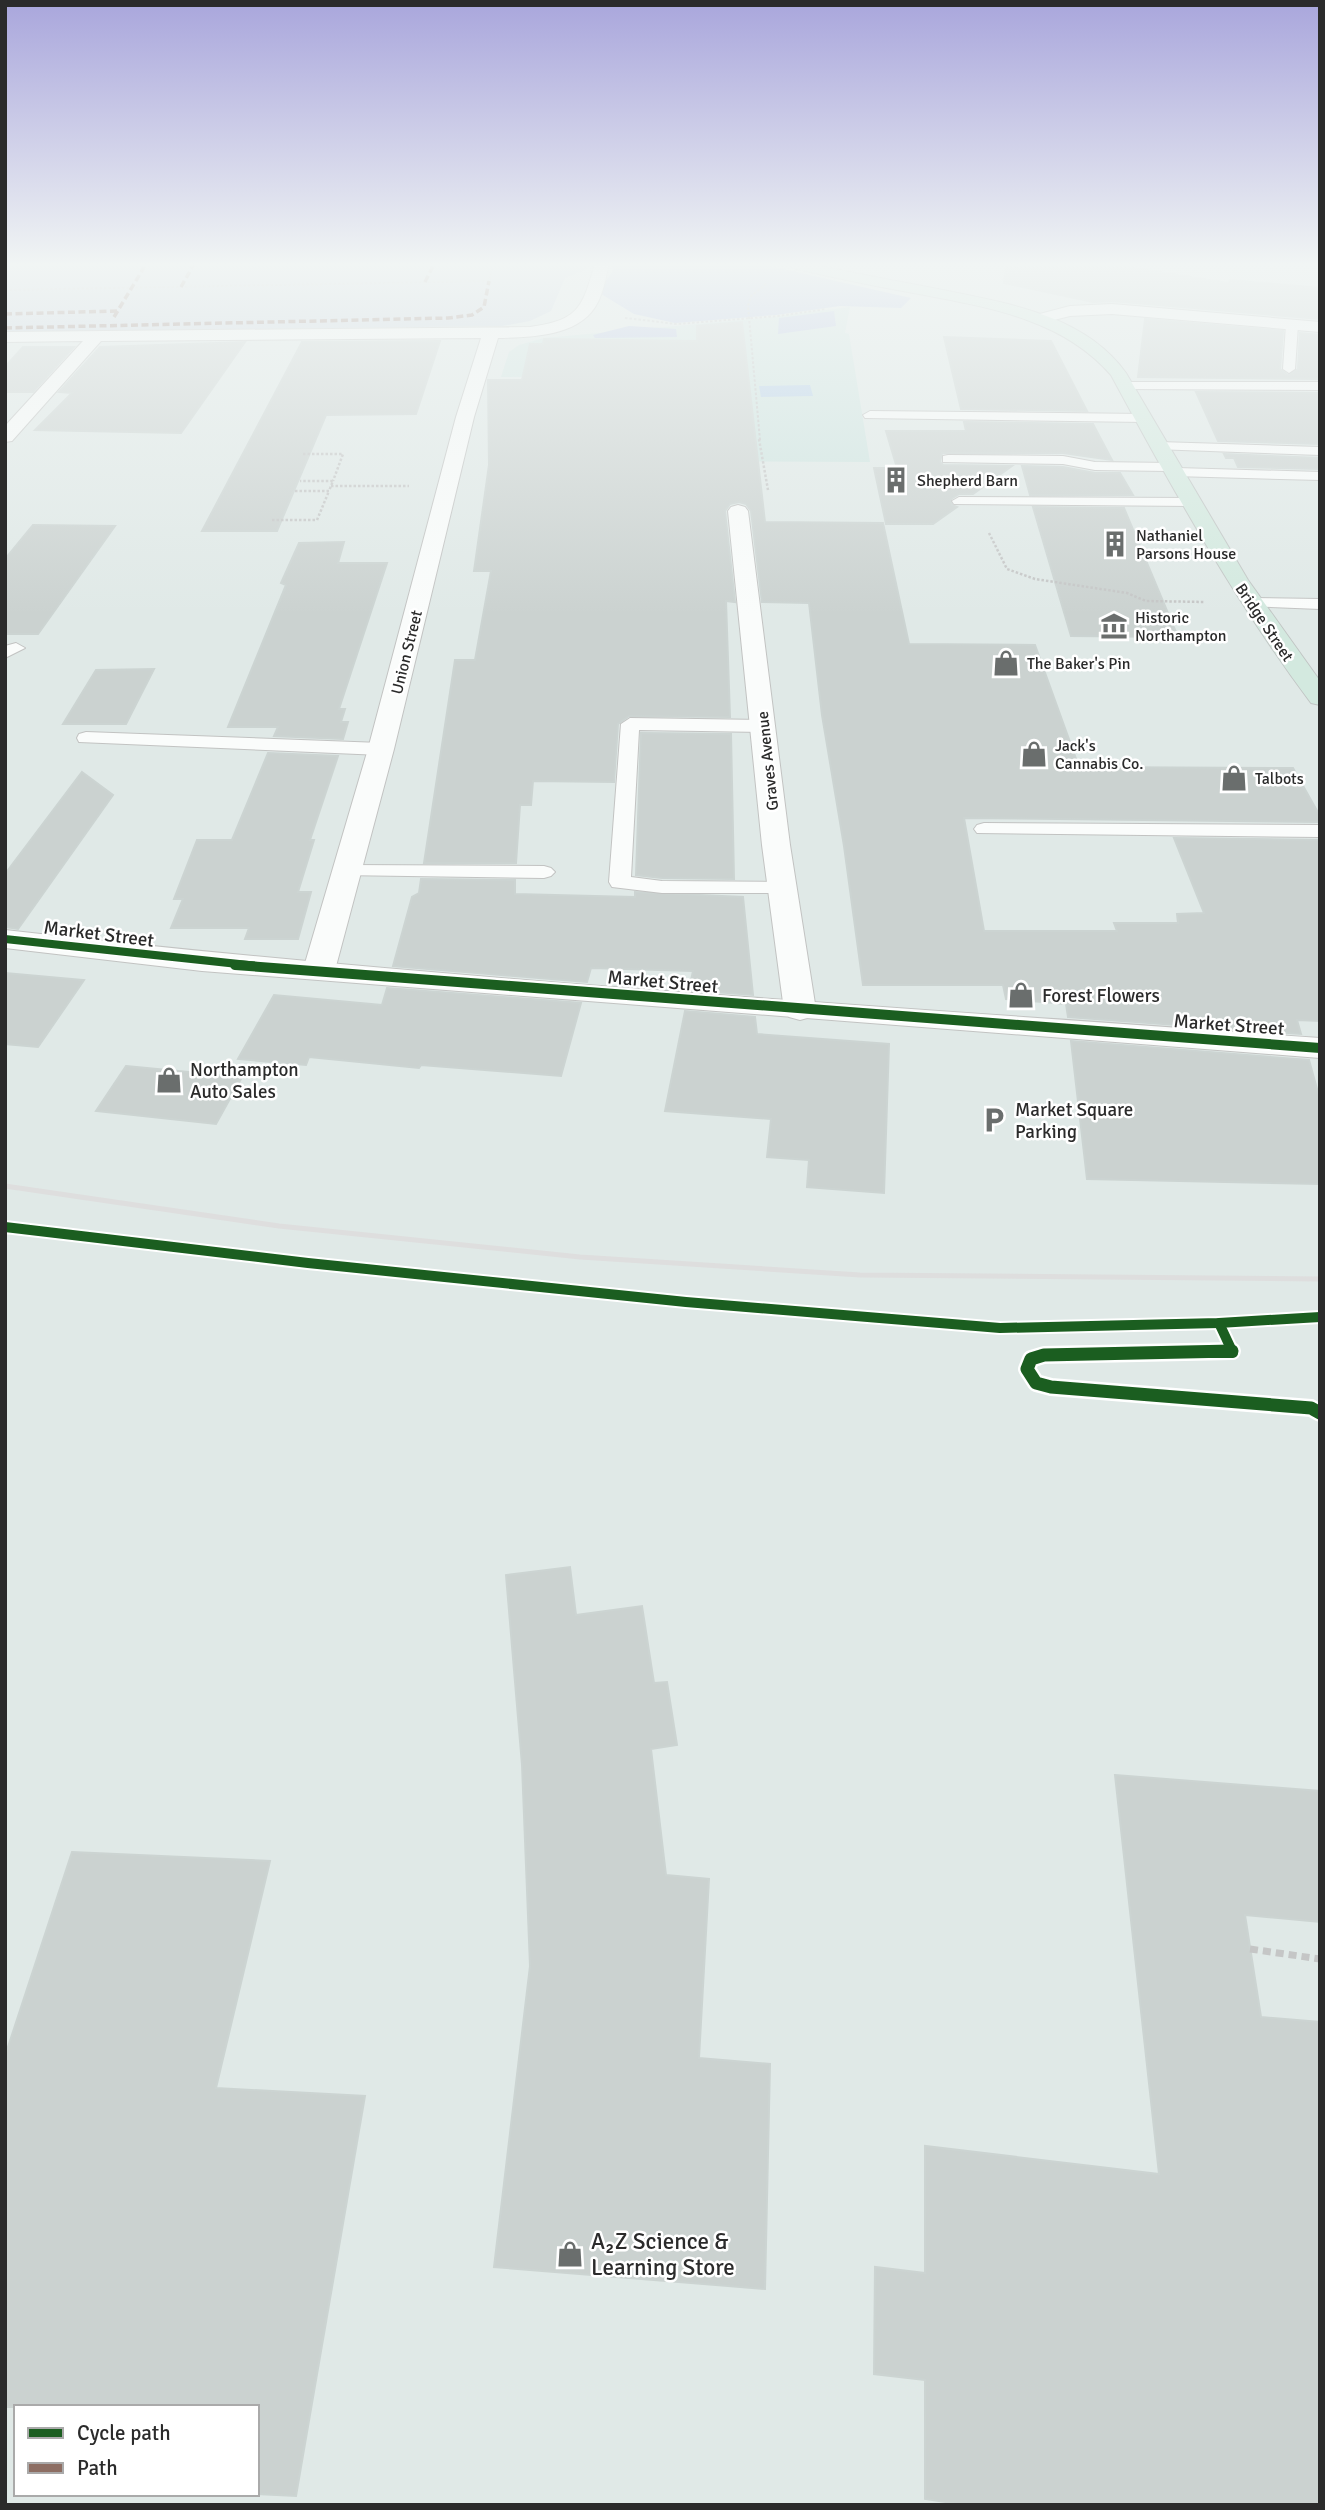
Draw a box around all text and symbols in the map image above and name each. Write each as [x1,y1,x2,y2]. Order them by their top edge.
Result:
building icon: Shepherd Barn [881,465,911,495]
place label: Shepherd Barn [917,471,1018,491]
place label: Nathaniel Parsons House [1136,526,1236,564]
building icon: Nathaniel Parsons House [1100,529,1130,559]
street label: Bridge Street [1231,580,1298,666]
street label: Union Street [387,608,427,696]
place label: Historic Northampton [1135,608,1227,646]
museum icon: Historic Northampton [1099,611,1129,641]
shop icon: The Baker's Pin [991,648,1021,678]
place label: The Baker's Pin [1027,654,1130,674]
street label: Graves Avenue [753,710,783,811]
place label: Jack's Cannabis Co. [1055,736,1143,774]
shop icon: Jack's Cannabis Co. [1019,739,1049,769]
shop icon: Talbots [1219,763,1249,793]
place label: Talbots [1255,769,1304,789]
street label: Market Street [42,915,156,953]
street label: Market Street [607,965,720,999]
shop icon: Forest Flowers [1006,980,1036,1010]
place label: Forest Flowers [1042,984,1160,1008]
street label: Market Street [1173,1009,1285,1041]
place label: Northampton Auto Sales [190,1058,299,1104]
shop icon: Northampton Auto Sales [154,1065,184,1095]
place label: Market Square Parking [1015,1098,1133,1144]
parking icon: Market Square Parking [979,1105,1009,1135]
place label: A₂Z Science & Learning Store [591,2227,735,2282]
shop icon: A₂Z Science & Learning Store [555,2239,585,2269]
legend [14,2405,259,2496]
text: Cycle path [77,2420,171,2446]
text: Path [77,2455,118,2481]

